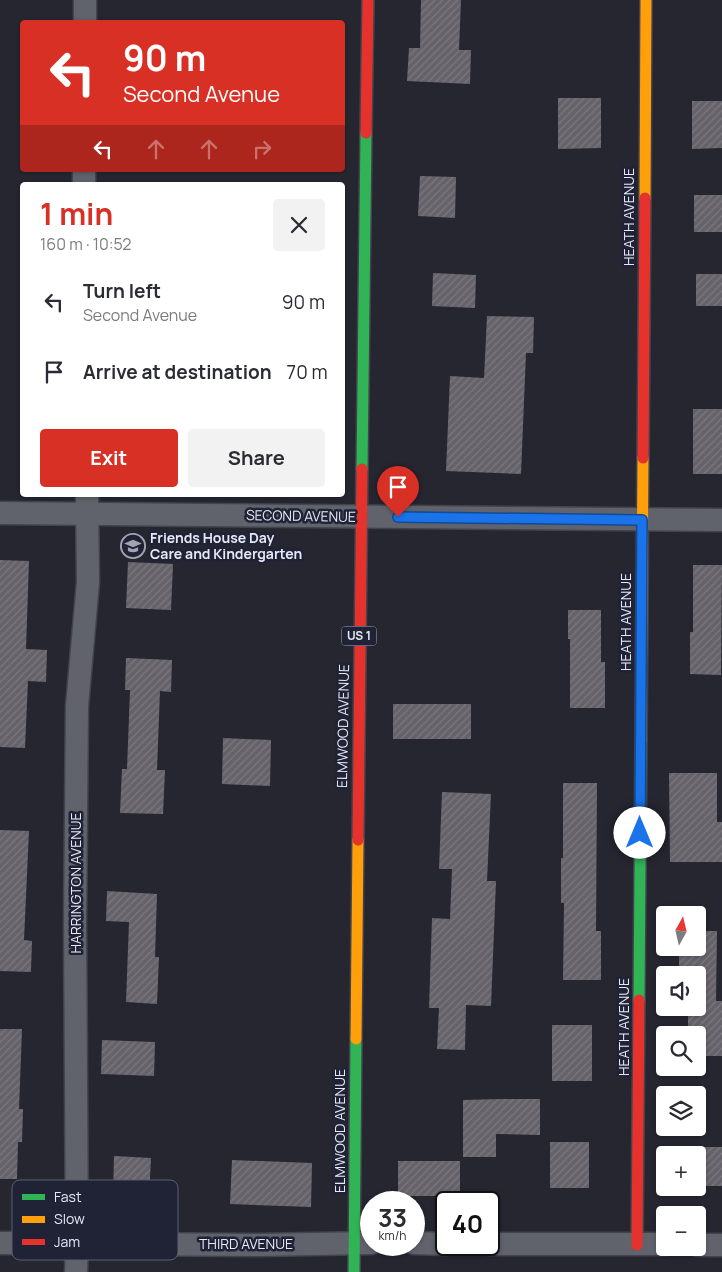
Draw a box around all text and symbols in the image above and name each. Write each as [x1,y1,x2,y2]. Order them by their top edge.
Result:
text: 90 m [123,34,206,82]
icon: left [40,40,105,105]
text: Second Avenue [123,79,280,109]
icon: left [89,135,117,163]
icon: ahead [142,135,170,163]
icon: ahead [195,135,223,163]
icon: right [248,135,276,163]
street label: HEATH AVENUE [619,168,638,266]
text: 1 min [40,193,113,234]
button: close [273,199,325,251]
text: 160 m · 10:52 [40,233,131,255]
text: Turn left [83,278,161,304]
icon: left [40,288,68,316]
text: 90 m [282,289,325,315]
text: Second Avenue [83,304,197,326]
icon: arrive [40,358,68,386]
text: Arrive at destination [83,359,272,385]
text: 70 m [287,359,328,385]
button: Exit [40,429,178,487]
button: Share [188,429,325,487]
pin [377,466,419,517]
icon: arrive [384,473,412,501]
street label: SECOND AVENUE [246,505,356,526]
place label: Friends House Day Care and Kindergarten [150,528,302,563]
school or university icon: Friends House Day Care and Kindergarten [120,533,146,559]
street label: HEATH AVENUE [616,573,635,671]
road number: US 1 [342,626,376,646]
street label: ELMWOOD AVENUE [332,664,353,788]
position arrow [613,806,665,858]
street label: HARRINGTON AVENUE [66,812,85,954]
north arrow [656,906,706,956]
map controls [656,906,706,1256]
button: sound [656,966,706,1016]
street label: HEATH AVENUE [614,978,633,1076]
button: search [656,1026,706,1076]
street label: ELMWOOD AVENUE [330,1069,349,1193]
button: layers [656,1086,706,1136]
button: + [656,1146,706,1196]
legend [12,1180,178,1260]
text: Fast [54,1187,82,1206]
speed limit sign: 40 [435,1191,500,1256]
text: 33 [378,1200,407,1235]
button: − [656,1206,706,1256]
text: Slow [54,1209,85,1228]
text: km/h [379,1227,406,1244]
text: Jam [54,1232,80,1251]
street label: THIRD AVENUE [199,1234,293,1253]

